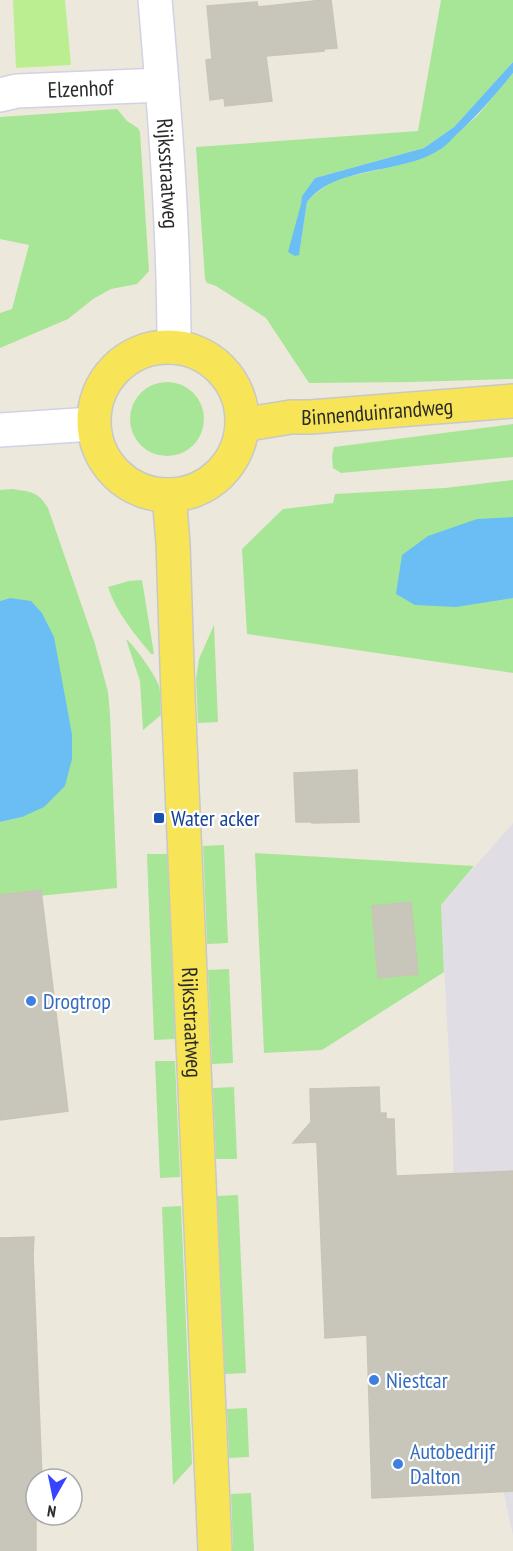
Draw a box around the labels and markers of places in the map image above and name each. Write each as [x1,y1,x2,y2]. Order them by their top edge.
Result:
place label: Water acker [171,804,260,832]
marker: Water acker [152,811,166,825]
place label: Drogtrop [43,987,111,1015]
marker: Drogtrop [24,994,38,1008]
place label: Niestcar [386,1366,448,1394]
marker: Niestcar [367,1373,381,1387]
place label: Autobedrijf Dalton [410,1437,496,1490]
marker: Autobedrijf Dalton [391,1457,405,1471]

